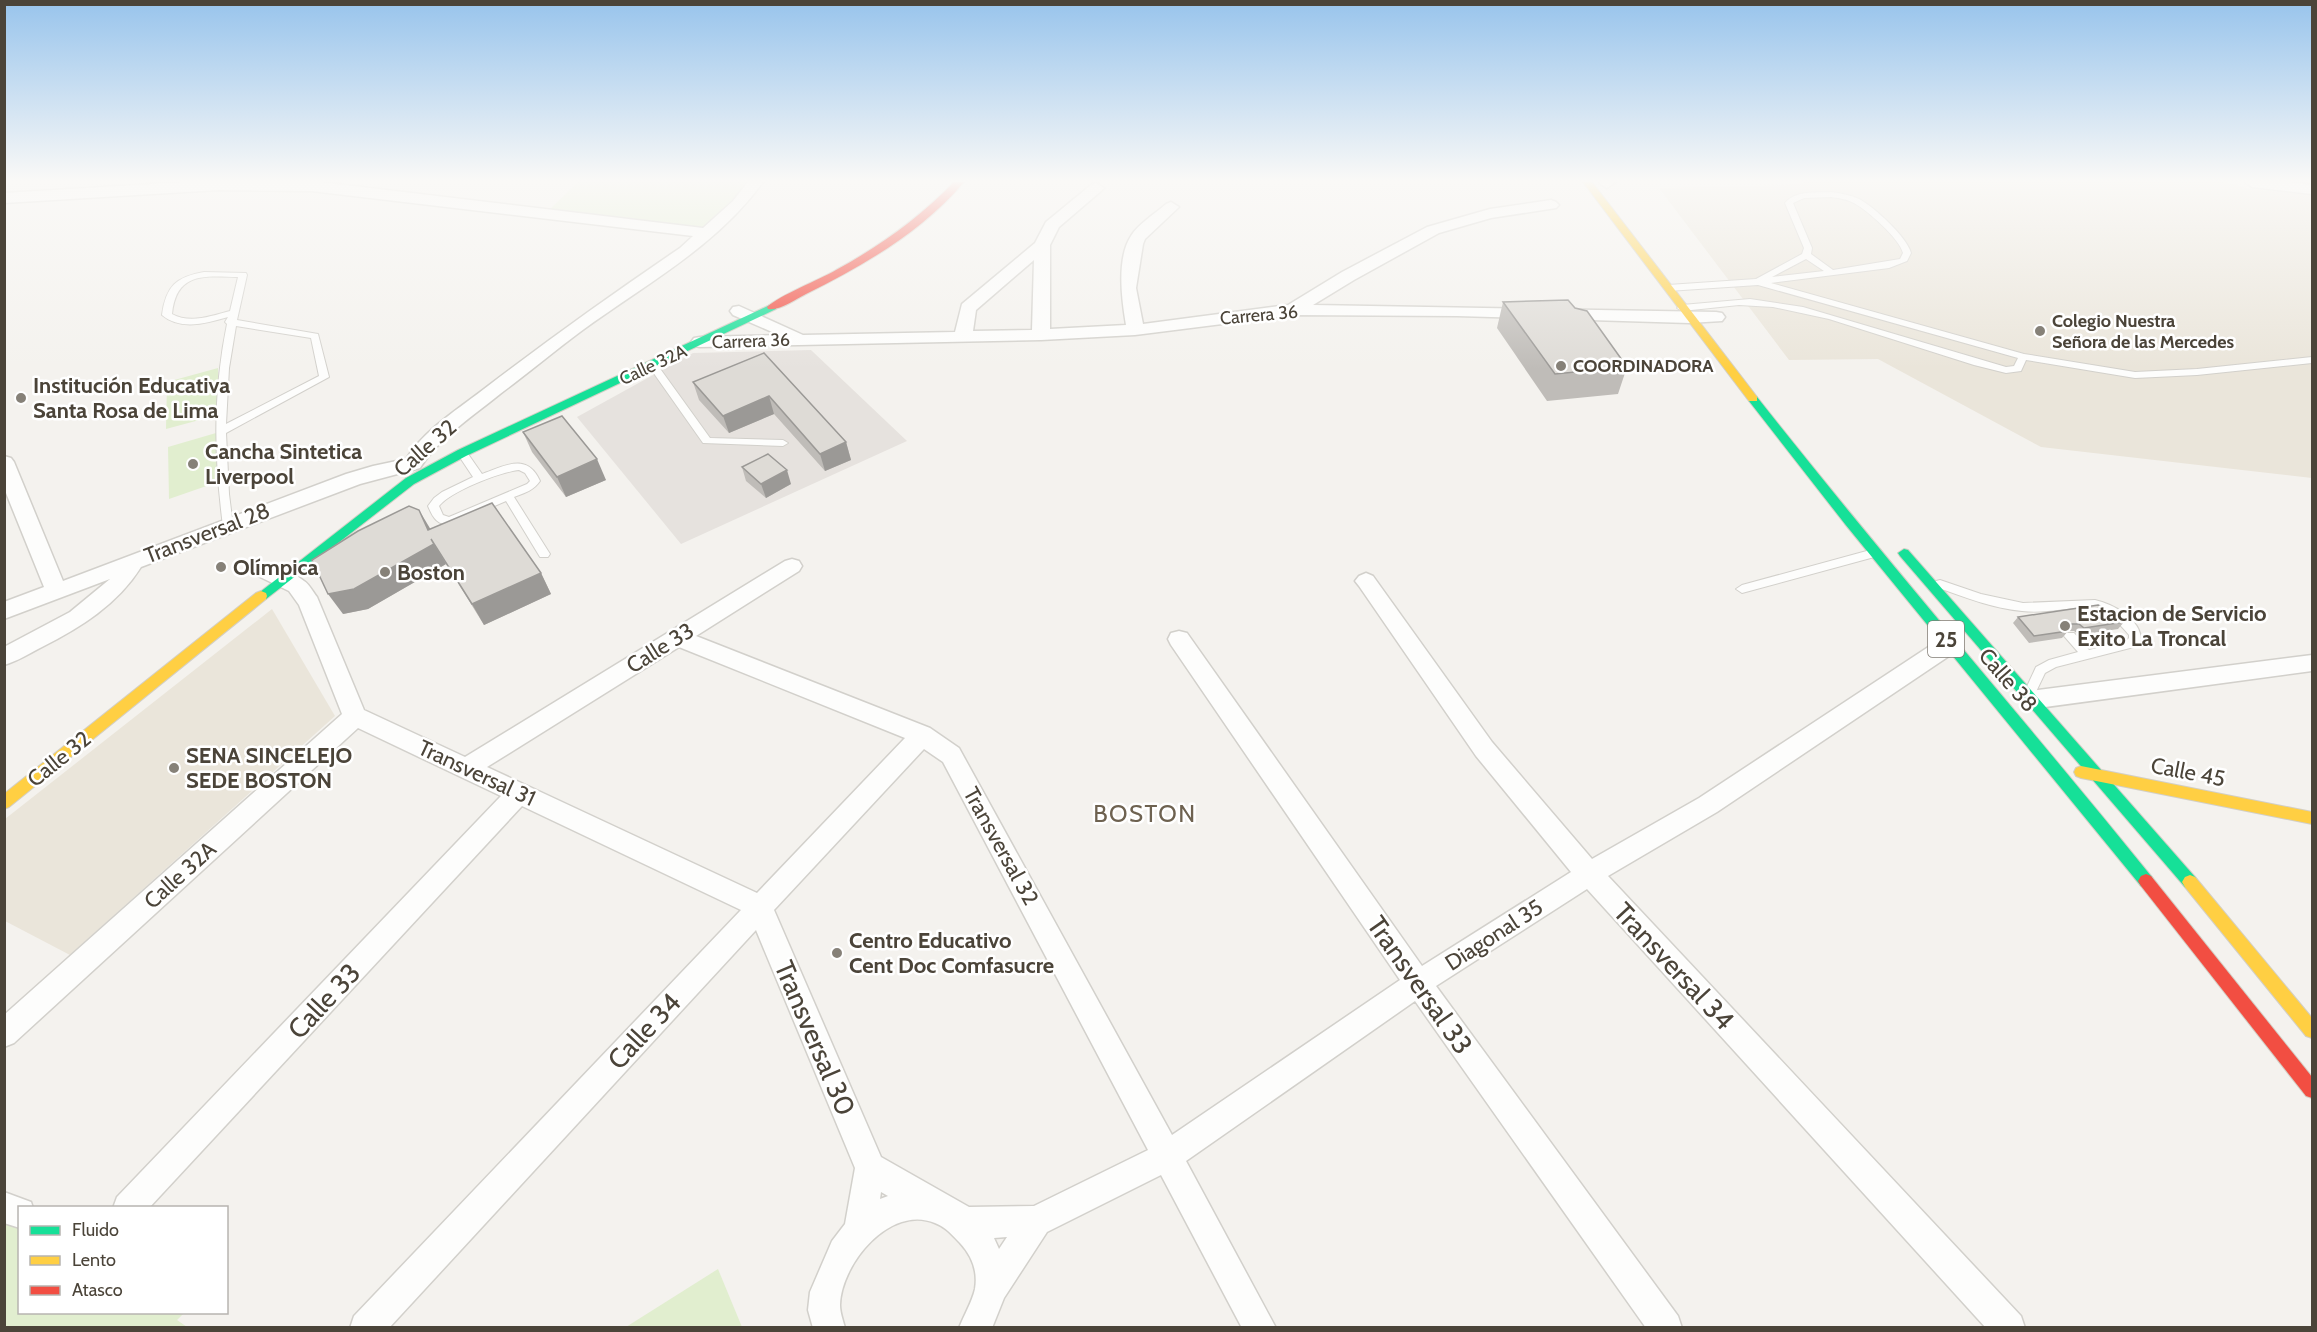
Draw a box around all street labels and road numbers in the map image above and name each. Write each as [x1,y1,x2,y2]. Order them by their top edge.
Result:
street label: Carrera 36 [1219,301,1299,329]
street label: Carrera 36 [711,329,791,353]
street label: Calle 32A [616,340,690,390]
street label: Calle 32 [388,414,462,482]
street label: Transversal 28 [141,497,273,569]
street label: Calle 33 [621,617,699,679]
road number: 25 [1928,621,1964,657]
street label: Calle 38 [1973,643,2043,717]
street label: Calle 32 [22,725,96,793]
street label: Transversal 31 [414,734,540,812]
street label: Calle 45 [2149,752,2227,792]
street label: Transversal 32 [958,782,1044,910]
street label: Calle 32A [138,835,222,914]
street label: Diagonal 35 [1440,893,1548,977]
street label: Transversal 34 [1607,896,1741,1036]
street label: Transversal 33 [1360,910,1480,1060]
street label: Calle 33 [281,956,367,1046]
street label: Transversal 30 [768,956,862,1120]
street label: Calle 34 [600,986,688,1076]

